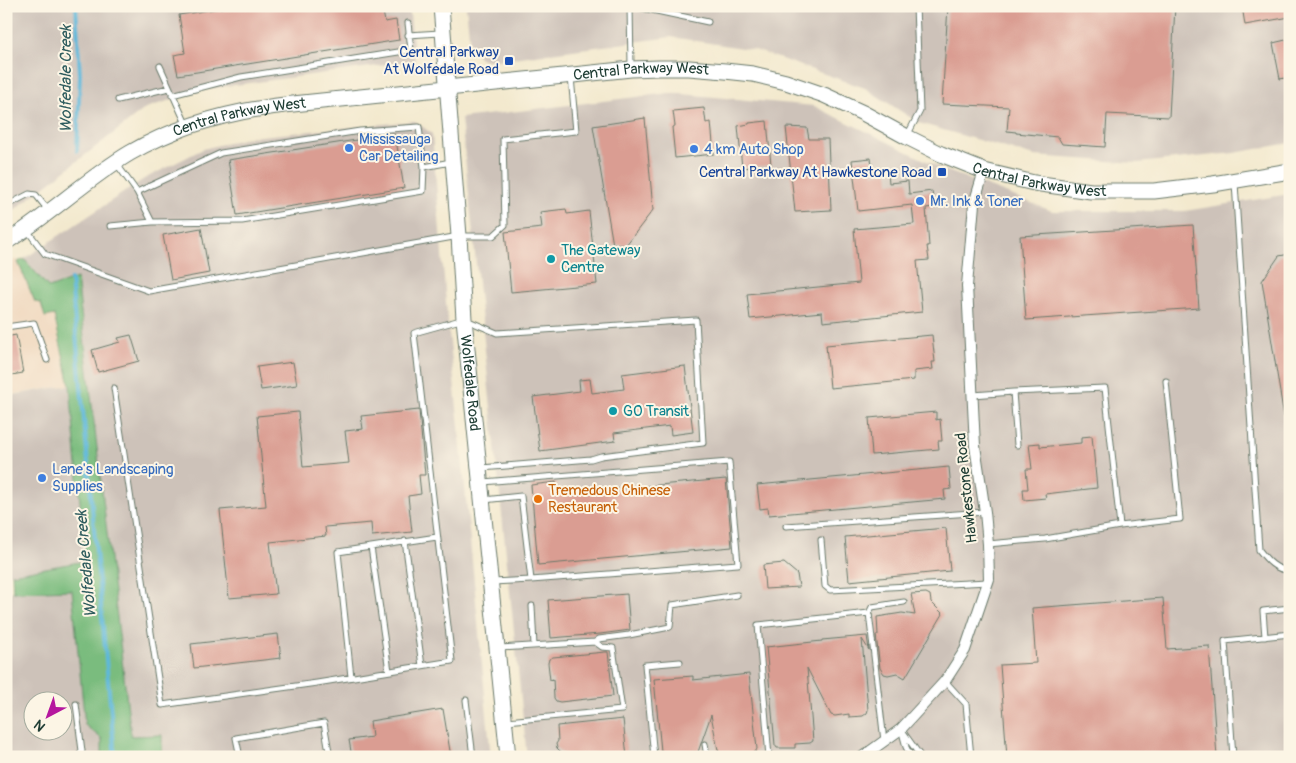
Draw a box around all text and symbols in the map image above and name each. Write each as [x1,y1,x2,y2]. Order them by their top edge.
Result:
water label: Wolfedale Creek [56,24,76,133]
place label: Central Parkway At Wolfedale Road [383,43,500,79]
marker: Central Parkway At Wolfedale Road [503,55,515,67]
street label: Central Parkway West [572,59,711,85]
street label: Central Parkway West [170,94,308,141]
place label: Mississauga Car Detailing [359,130,438,166]
place label: 4 km Auto Shop [704,140,804,159]
marker: Mississauga Car Detailing [343,142,355,154]
marker: 4 km Auto Shop [688,143,700,155]
street label: Central Parkway West [969,158,1107,201]
place label: Central Parkway At Hawkestone Road [699,163,932,182]
marker: Central Parkway At Hawkestone Road [936,166,948,178]
place label: Mr. Ink & Toner [930,192,1024,211]
marker: Mr. Ink & Toner [914,195,926,207]
place label: The Gateway Centre [561,241,641,277]
marker: The Gateway Centre [545,253,557,265]
street label: Wolfedale Road [456,334,484,432]
place label: GO Transit [623,402,690,421]
marker: GO Transit [607,405,619,417]
street label: Hawkestone Road [951,432,982,544]
place label: Lane's Landscaping Supplies [52,460,174,496]
marker: Lane's Landscaping Supplies [36,472,48,484]
place label: Tremedous Chinese Restaurant [548,481,671,517]
marker: Tremedous Chinese Restaurant [532,493,544,505]
water label: Wolfedale Creek [71,508,101,618]
north arrow [22,690,72,740]
text: N [31,716,49,735]

